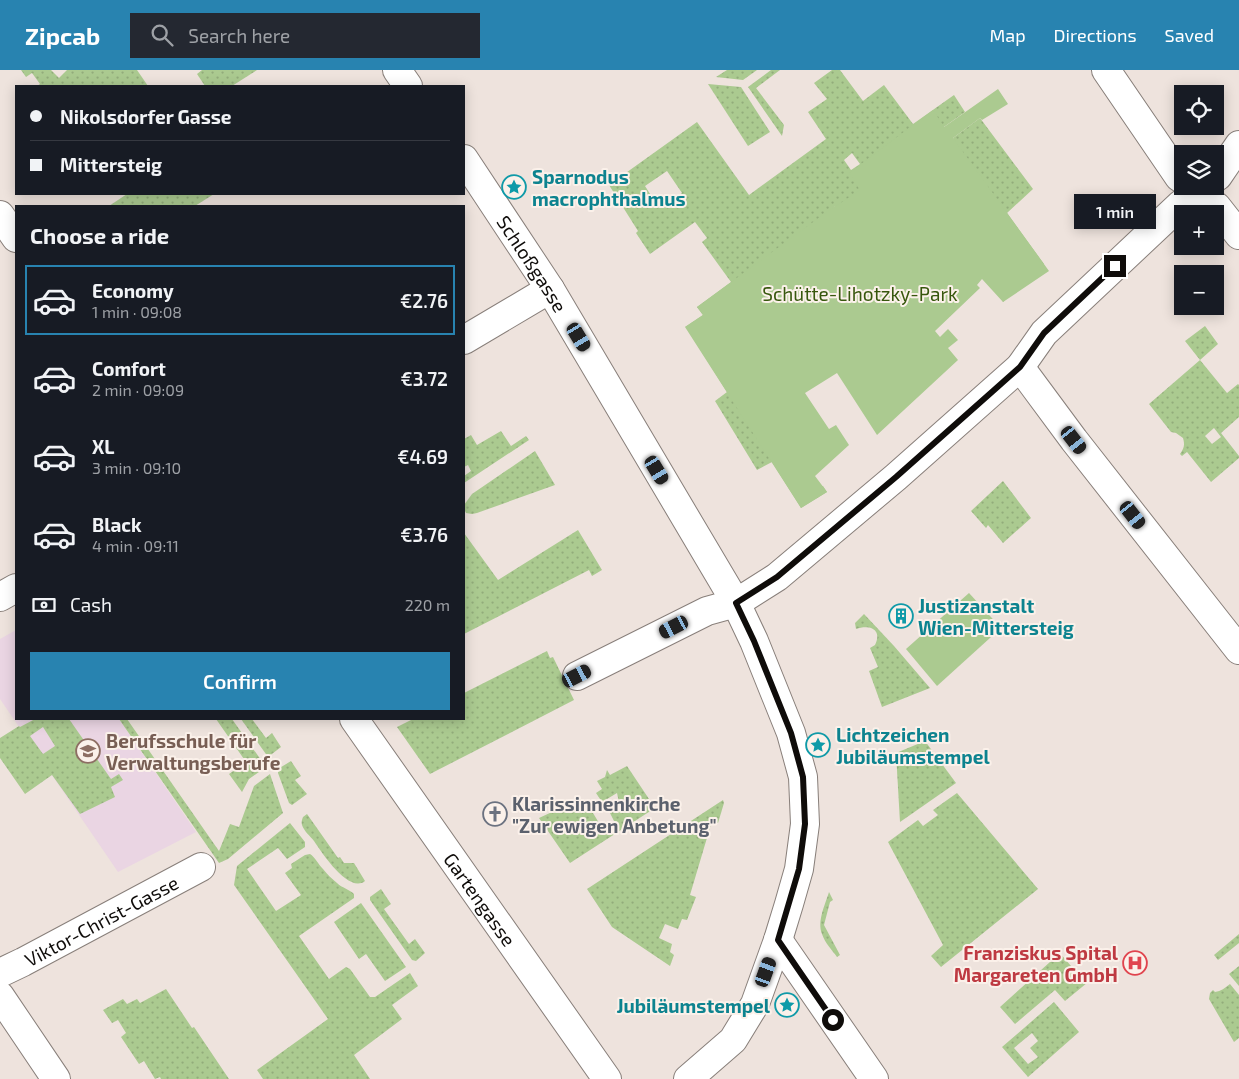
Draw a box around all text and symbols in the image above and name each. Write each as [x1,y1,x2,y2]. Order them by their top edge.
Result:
search box [130,13,480,58]
text: Zipcab [25,21,100,50]
icon: search [148,21,176,49]
text: Search here [188,24,290,47]
text: Map [989,24,1026,46]
text: Directions [1054,24,1137,46]
text: Saved [1165,24,1214,46]
map controls [1174,85,1224,315]
button: locate [1174,85,1224,135]
text: Nikolsdorfer Gasse [60,105,232,128]
button: layers [1174,145,1224,195]
text: Mittersteig [60,153,162,176]
place label: Sparnodus macrophthalmus [532,165,686,210]
place icon: Sparnodus macrophthalmus [501,174,527,200]
callout: 1 min [1074,194,1156,228]
text: 1 min [1096,202,1134,221]
button: + [1174,205,1224,255]
street label: Schloßgasse [493,211,572,316]
text: Choose a ride [30,222,169,248]
route end [1104,255,1126,277]
button: − [1174,265,1224,315]
icon: car [32,278,77,323]
text: Economy [92,279,174,302]
park label: Schütte-Lihotzky-Park [762,282,958,305]
text: €2.76 [400,289,448,312]
text: 1 min · 09:08 [92,302,182,321]
car [564,320,593,354]
icon: car [32,356,77,401]
text: Comfort [92,357,166,380]
text: €3.72 [400,367,448,390]
text: 2 min · 09:09 [92,380,184,399]
car [1058,424,1089,456]
icon: car [32,434,77,479]
text: XL [92,435,114,458]
text: €4.69 [397,445,448,468]
car [642,453,671,487]
text: 3 min · 09:10 [92,458,181,477]
car [1117,499,1148,531]
icon: car [32,512,77,557]
text: Black [92,513,142,536]
text: €3.76 [400,523,448,546]
text: 4 min · 09:11 [92,536,179,555]
icon: cash [30,591,58,619]
text: Cash [70,593,112,616]
place label: Justizanstalt Wien-Mittersteig [918,594,1074,639]
text: 220 m [405,595,450,614]
building icon: Justizanstalt Wien-Mittersteig [888,603,914,629]
car [657,614,690,640]
button: Confirm [30,652,450,710]
car [560,663,593,689]
place label: Lichtzeichen Jubiläumstempel [836,723,990,768]
place label: Berufsschule für Verwaltungsberufe [106,729,281,774]
place icon: Lichtzeichen Jubiläumstempel [805,732,831,758]
school or university icon: Berufsschule für Verwaltungsberufe [75,738,101,764]
place label: Klarissinnenkirche "Zur ewigen Anbetung" [512,792,717,837]
church icon: Klarissinnenkirche "Zur ewigen Anbetung" [482,801,508,827]
street label: Gartengasse [440,848,521,950]
street label: Viktor-Christ-Gasse [20,870,182,971]
place label: Franziskus Spital Margareten GmbH [954,941,1119,986]
hospital icon: Franziskus Spital Margareten GmbH [1122,950,1148,976]
car [753,955,778,989]
place icon: Jubiläumstempel [774,992,800,1018]
place label: Jubiläumstempel [616,994,771,1017]
route start [822,1009,844,1031]

